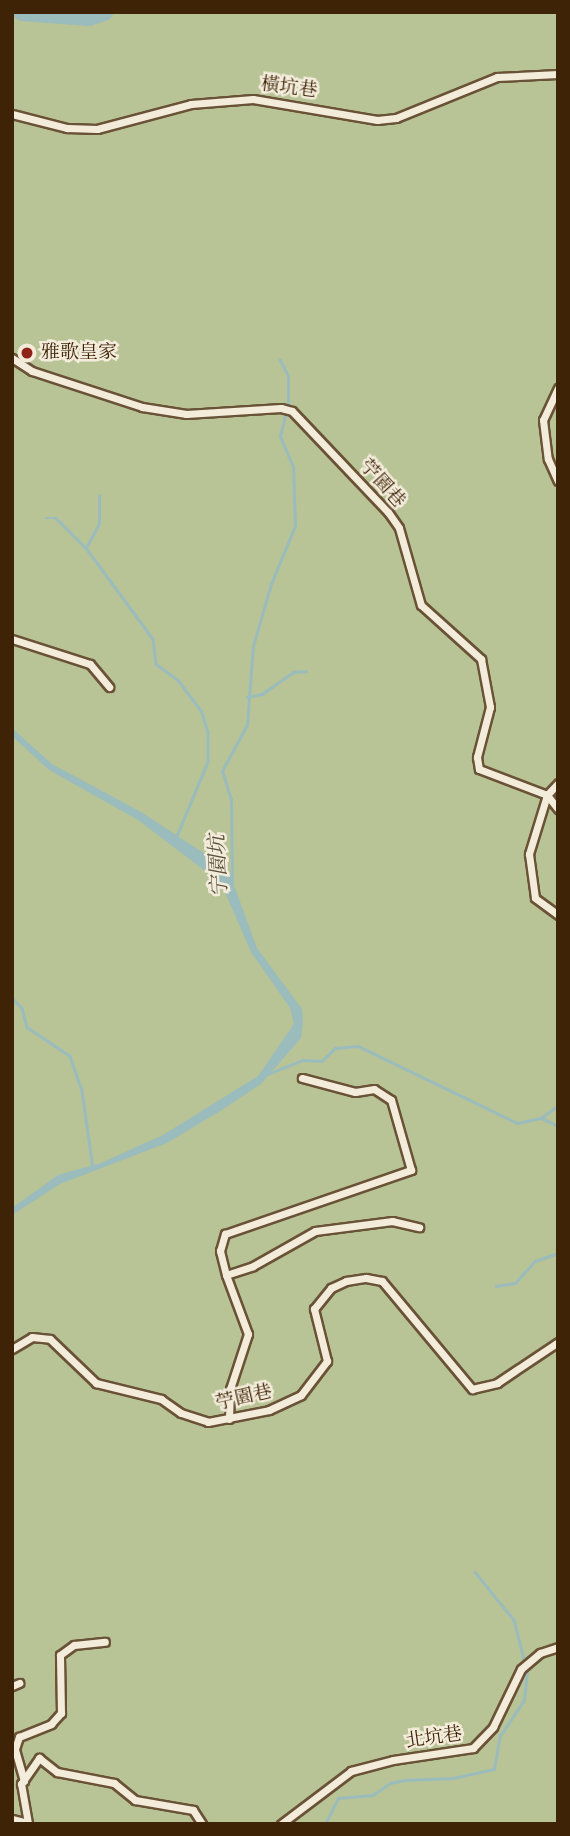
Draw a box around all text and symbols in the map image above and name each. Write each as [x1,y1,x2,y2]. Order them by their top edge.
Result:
street label: 橫坑巷 [259,73,319,103]
place label: 雅歌皇家 [41,342,117,364]
marker: 雅歌皇家 [19,345,35,361]
street label: 苧園巷 [354,455,410,513]
water label: 宁園坑 [204,834,232,898]
street label: 苧園巷 [214,1380,274,1416]
street label: 北坑巷 [404,1723,464,1753]

